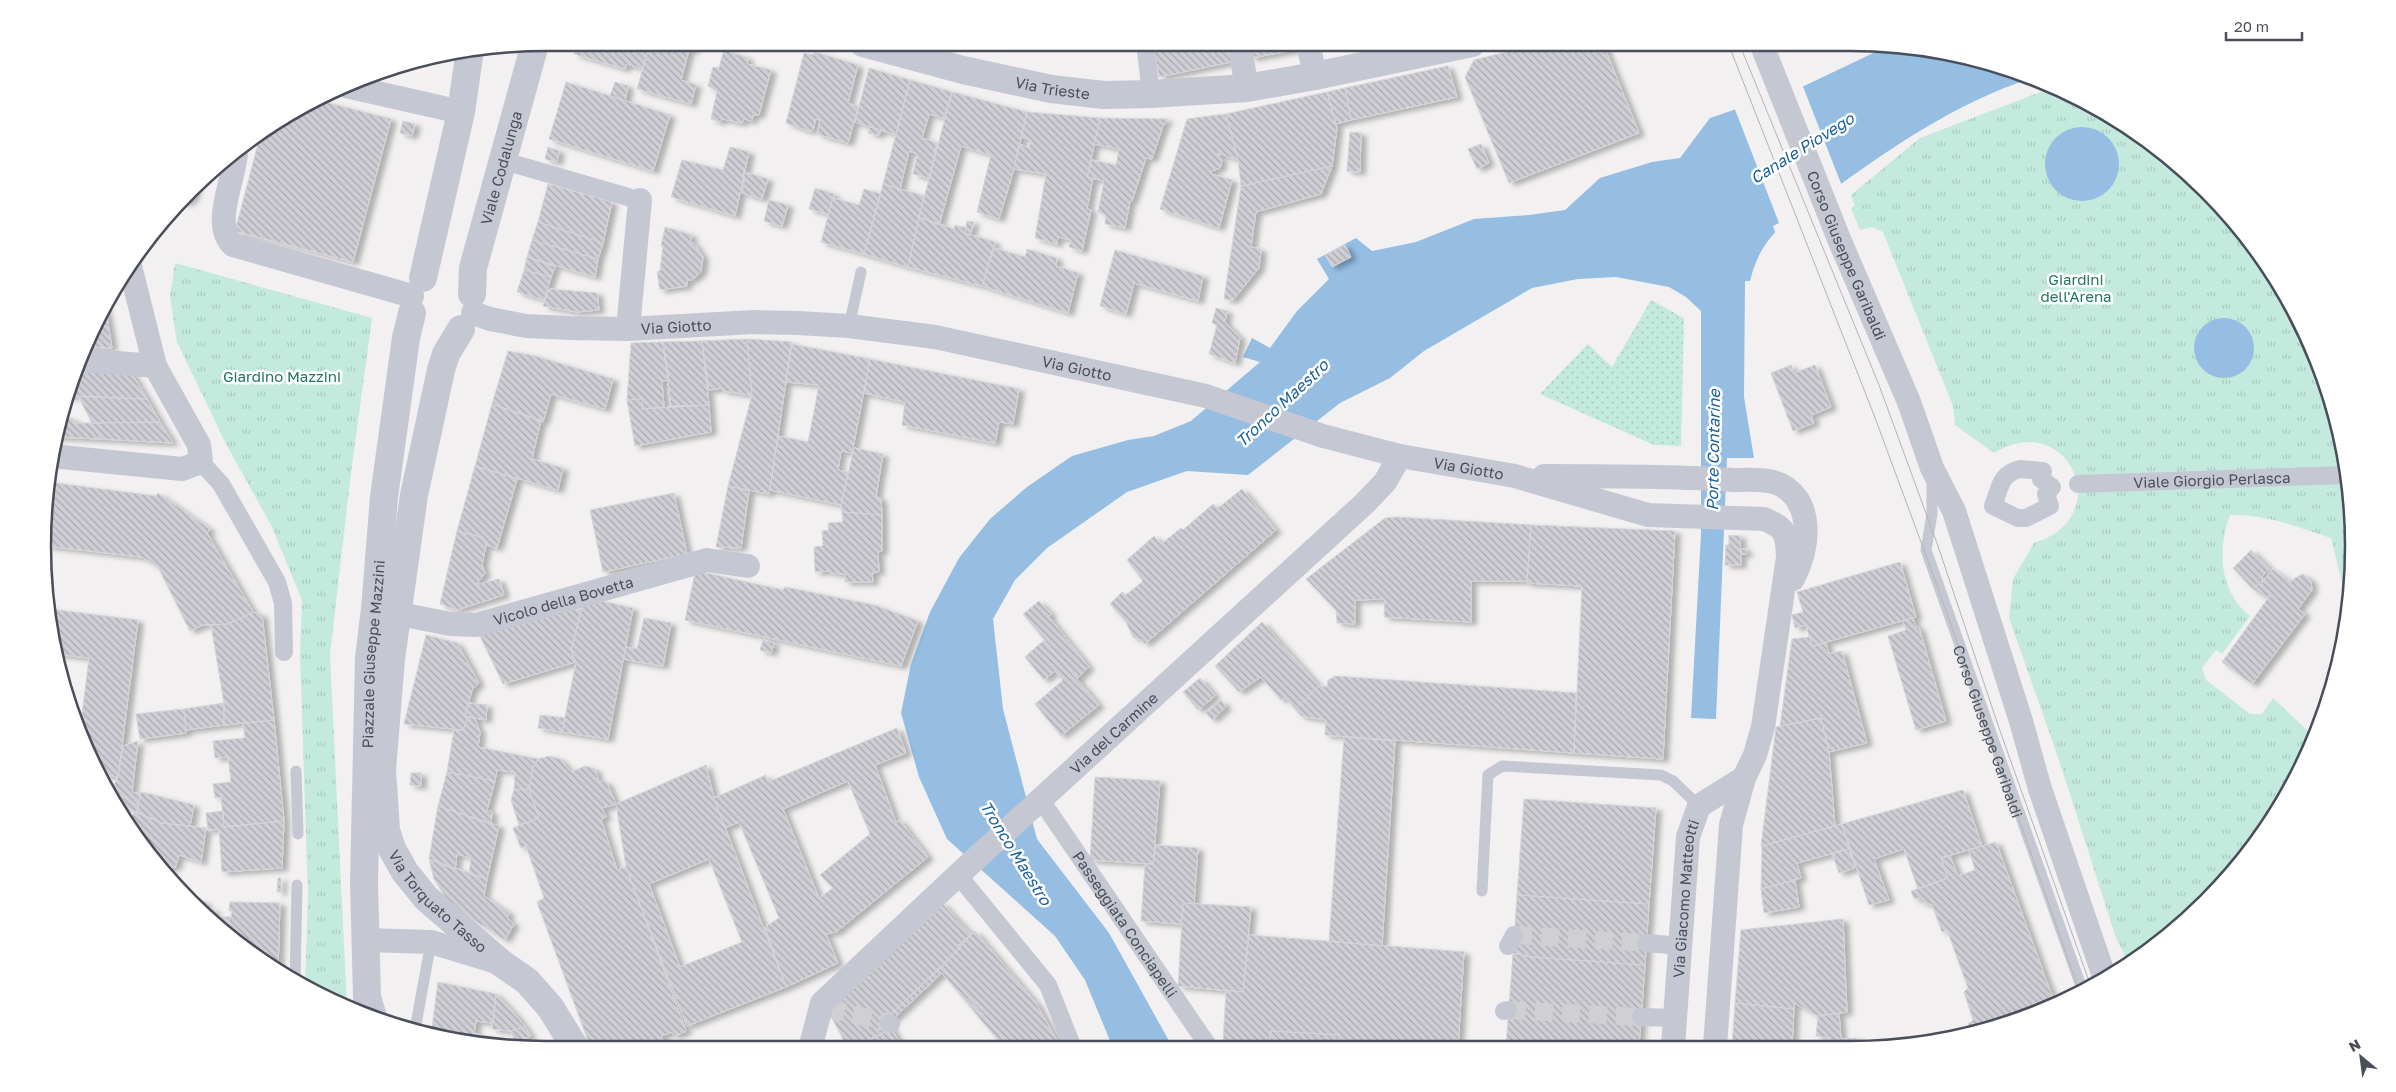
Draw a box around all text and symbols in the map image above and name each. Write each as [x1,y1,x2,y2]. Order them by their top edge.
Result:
scale bar [2226,10,2302,42]
text: 20 m [2234,17,2269,35]
street label: Via Trieste [1014,73,1091,102]
water label: Canale Piovego [1746,107,1859,188]
street label: Viale Codalunga [476,109,525,227]
street label: Corso Giuseppe Garibaldi [1804,168,1890,343]
park label: Giardini dell'Arena [2040,270,2112,305]
street label: Via Giotto [640,315,712,337]
street label: Via Giotto [1040,352,1113,384]
water label: Tronco Maestro [1232,354,1333,451]
park label: Giardino Mazzini [223,367,341,385]
water label: Porte Contarine [1702,387,1724,511]
street label: Via Giotto [1432,453,1505,483]
street label: Viale Giorgio Perlasca [2133,468,2291,491]
street label: Piazzale Giuseppe Mazzini [358,559,388,749]
street label: Vicolo della Bovetta [491,572,635,629]
street label: Corso Giuseppe Garibaldi [1950,643,2027,820]
street label: Via del Carmine [1066,688,1161,778]
water label: Tronco Maestro [976,797,1057,910]
street label: Via Giacomo Matteotti [1669,817,1703,979]
street label: Via Torquato Tasso [385,847,491,956]
street label: Passeggiata Conciapelli [1069,848,1181,1000]
north arrow [2336,1032,2386,1082]
text: N [2346,1035,2363,1055]

